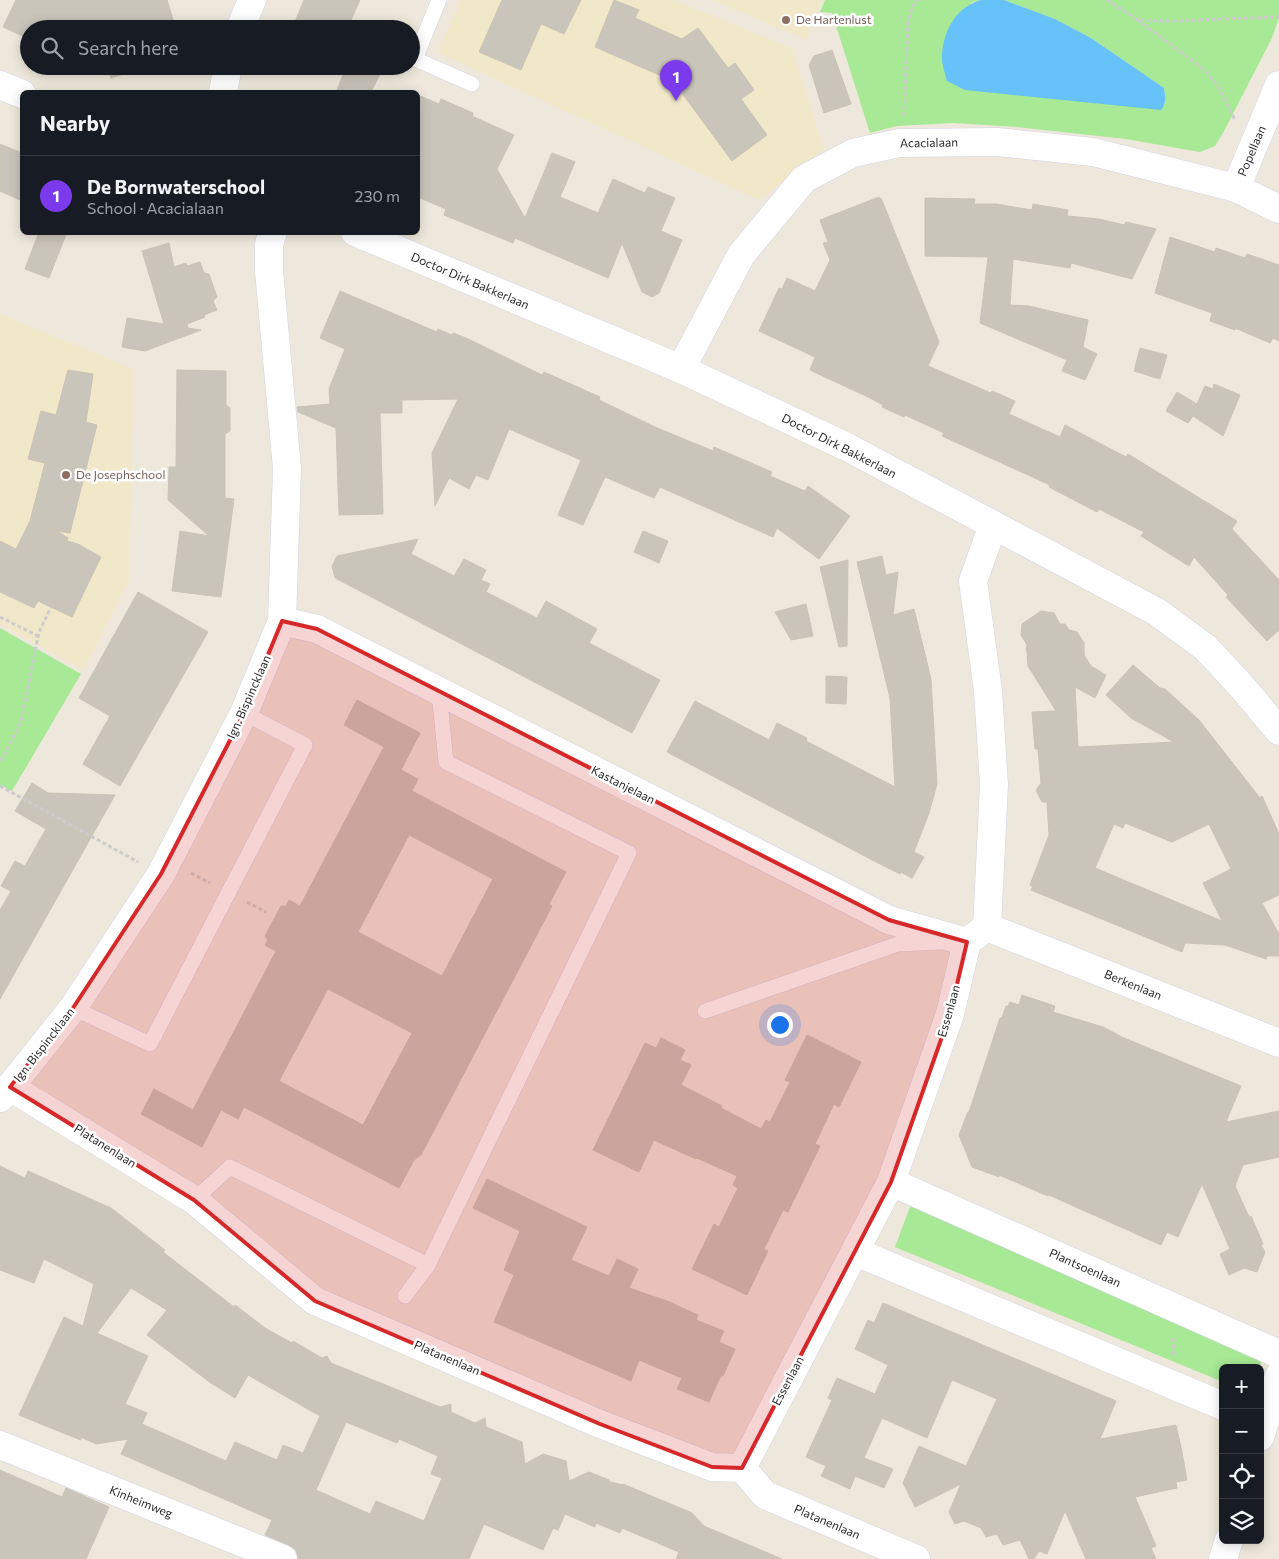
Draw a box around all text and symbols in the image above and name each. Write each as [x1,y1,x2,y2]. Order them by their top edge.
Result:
place label: De Hartenlust [796,12,872,26]
marker: De Hartenlust [780,14,792,26]
search box [20,20,420,75]
icon: search [38,34,66,62]
text: Search here [78,36,178,59]
pin: 1 [660,60,692,101]
text: Nearby [40,110,110,135]
street label: Popellaan [1234,123,1268,178]
street label: Acacialaan [900,134,958,150]
text: De Bornwaterschool [87,175,265,198]
text: 1 [52,186,60,205]
text: 230 m [355,186,400,205]
text: School · Acacialaan [87,198,224,217]
street label: Doctor Dirk Bakkerlaan [409,249,532,311]
street label: Doctor Dirk Bakkerlaan [780,410,899,480]
place label: De Josephschool [76,467,165,482]
marker: De Josephschool [60,469,72,481]
street label: Ign. Bispincklaan [223,653,273,741]
street label: Kastanjelaan [589,762,658,806]
street label: Berkenlaan [1103,966,1164,1002]
street label: Essenlaan [934,983,962,1038]
street label: Ign. Bispincklaan [10,1005,76,1084]
your location [767,1012,793,1038]
street label: Platanenlaan [72,1121,139,1170]
street label: Plantsoenlaan [1047,1245,1123,1289]
street label: Platanenlaan [412,1337,483,1377]
street label: Essenlaan [768,1354,806,1408]
map controls [1219,1364,1264,1544]
button: + [1219,1364,1264,1409]
button: − [1219,1409,1264,1454]
button: locate [1219,1454,1264,1499]
street label: Kinheimweg [108,1482,175,1520]
button: layers [1219,1499,1264,1544]
street label: Platanenlaan [792,1501,863,1541]

